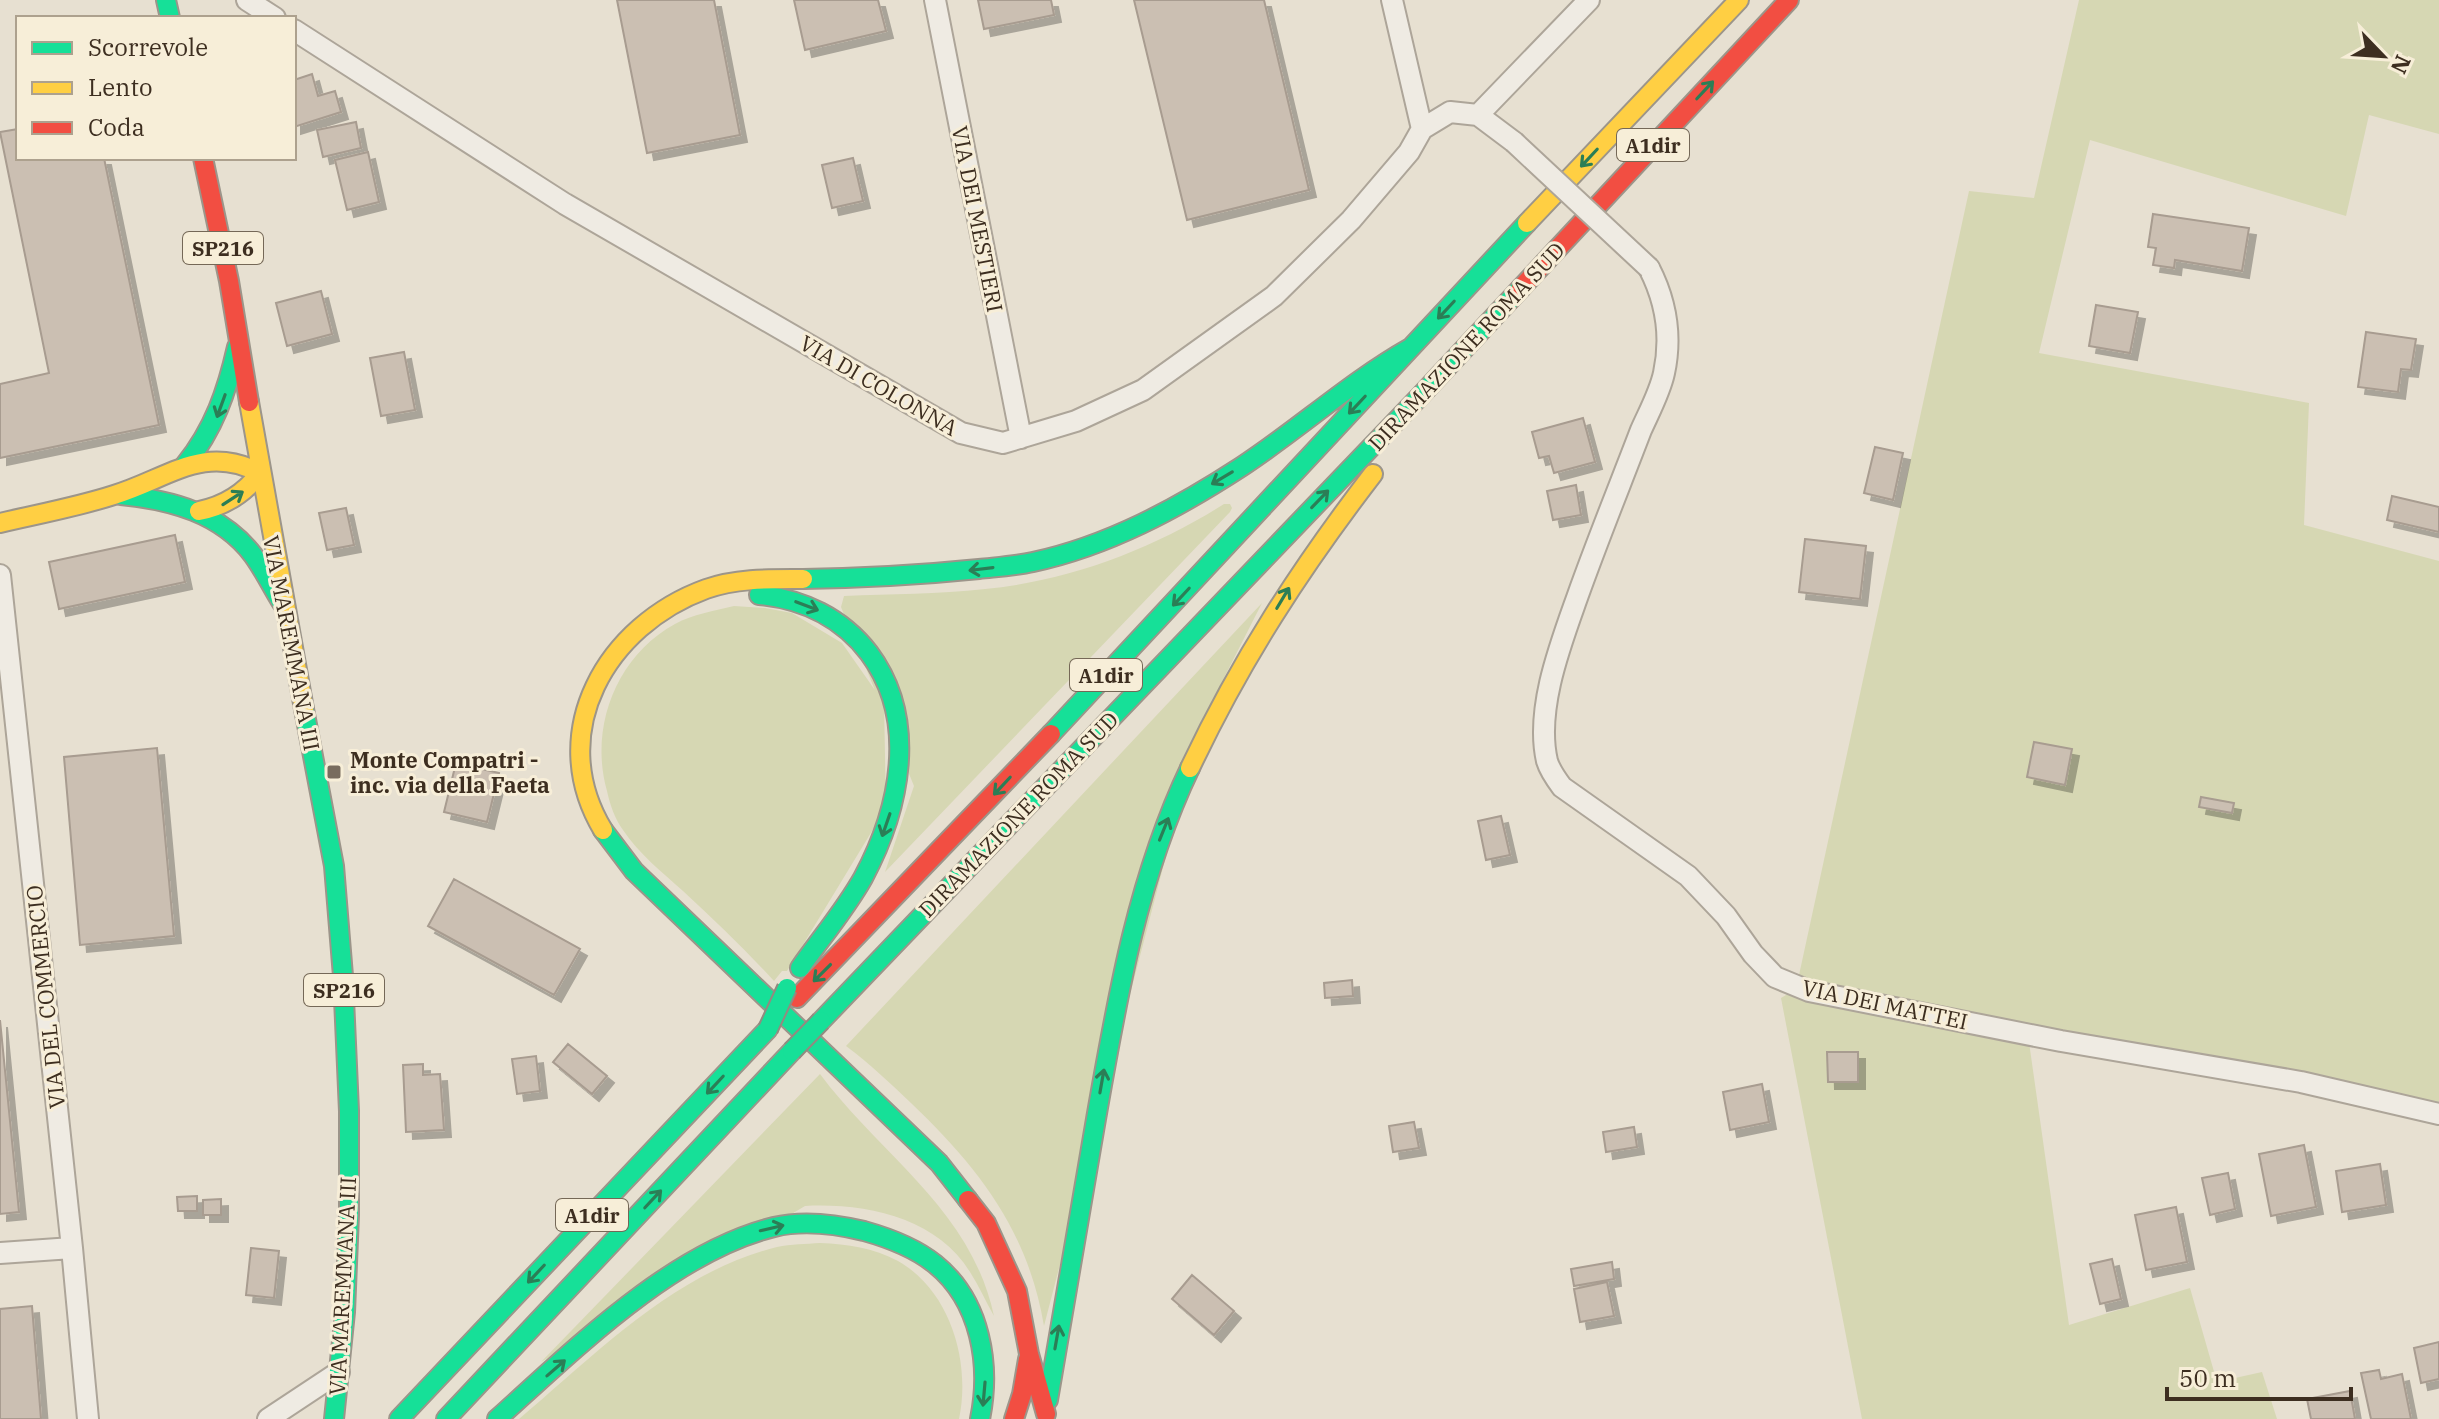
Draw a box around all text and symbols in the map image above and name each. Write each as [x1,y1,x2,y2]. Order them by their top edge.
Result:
legend [16,16,296,160]
north arrow [2343,16,2423,96]
text: Scorrevole [88,31,208,63]
text: N [2385,51,2418,79]
text: Lento [88,71,152,103]
one-way arrow [1695,80,1714,100]
text: Coda [88,111,145,143]
street label: VIA DEI MESTIERI [946,123,1010,315]
road number: A1dir [1617,129,1689,161]
one-way arrow [1580,148,1599,168]
road number: SP216 [183,232,263,264]
street label: DIRAMAZIONE ROMA SUD [1361,235,1571,457]
one-way arrow [1436,300,1455,320]
street label: VIA DI COLONNA [795,328,963,442]
one-way arrow [212,393,227,418]
one-way arrow [1348,395,1366,415]
one-way arrow [1211,471,1234,487]
one-way arrow [221,490,243,507]
one-way arrow [1310,490,1329,509]
street label: VIA MAREMMANA III [257,533,327,753]
one-way arrow [968,561,995,576]
one-way arrow [1171,587,1190,607]
one-way arrow [1276,587,1292,610]
one-way arrow [794,600,819,614]
road number: A1dir [1070,659,1142,691]
street label: DIRAMAZIONE ROMA SUD [912,705,1124,923]
place label: Monte Compatri - inc. via della Faeta [350,745,550,799]
marker: Monte Compatri - inc. via della Faeta [325,763,343,781]
one-way arrow [993,775,1012,795]
one-way arrow [877,812,892,837]
one-way arrow [1157,817,1172,842]
street label: VIA DEL COMMERCIO [19,884,71,1110]
one-way arrow [813,963,832,982]
street label: VIA DEI MATTEI [1799,972,1971,1036]
road number: SP216 [304,974,384,1006]
one-way arrow [1095,1069,1110,1094]
one-way arrow [705,1075,724,1095]
street label: VIA MAREMMANA III [322,1176,362,1396]
one-way arrow [643,1189,662,1209]
road number: A1dir [556,1199,628,1231]
one-way arrow [759,1220,785,1235]
one-way arrow [527,1264,546,1283]
one-way arrow [1051,1325,1066,1350]
scale bar [2167,1351,2351,1401]
one-way arrow [545,1359,566,1377]
text: 50 m [2179,1362,2236,1394]
one-way arrow [976,1380,991,1407]

